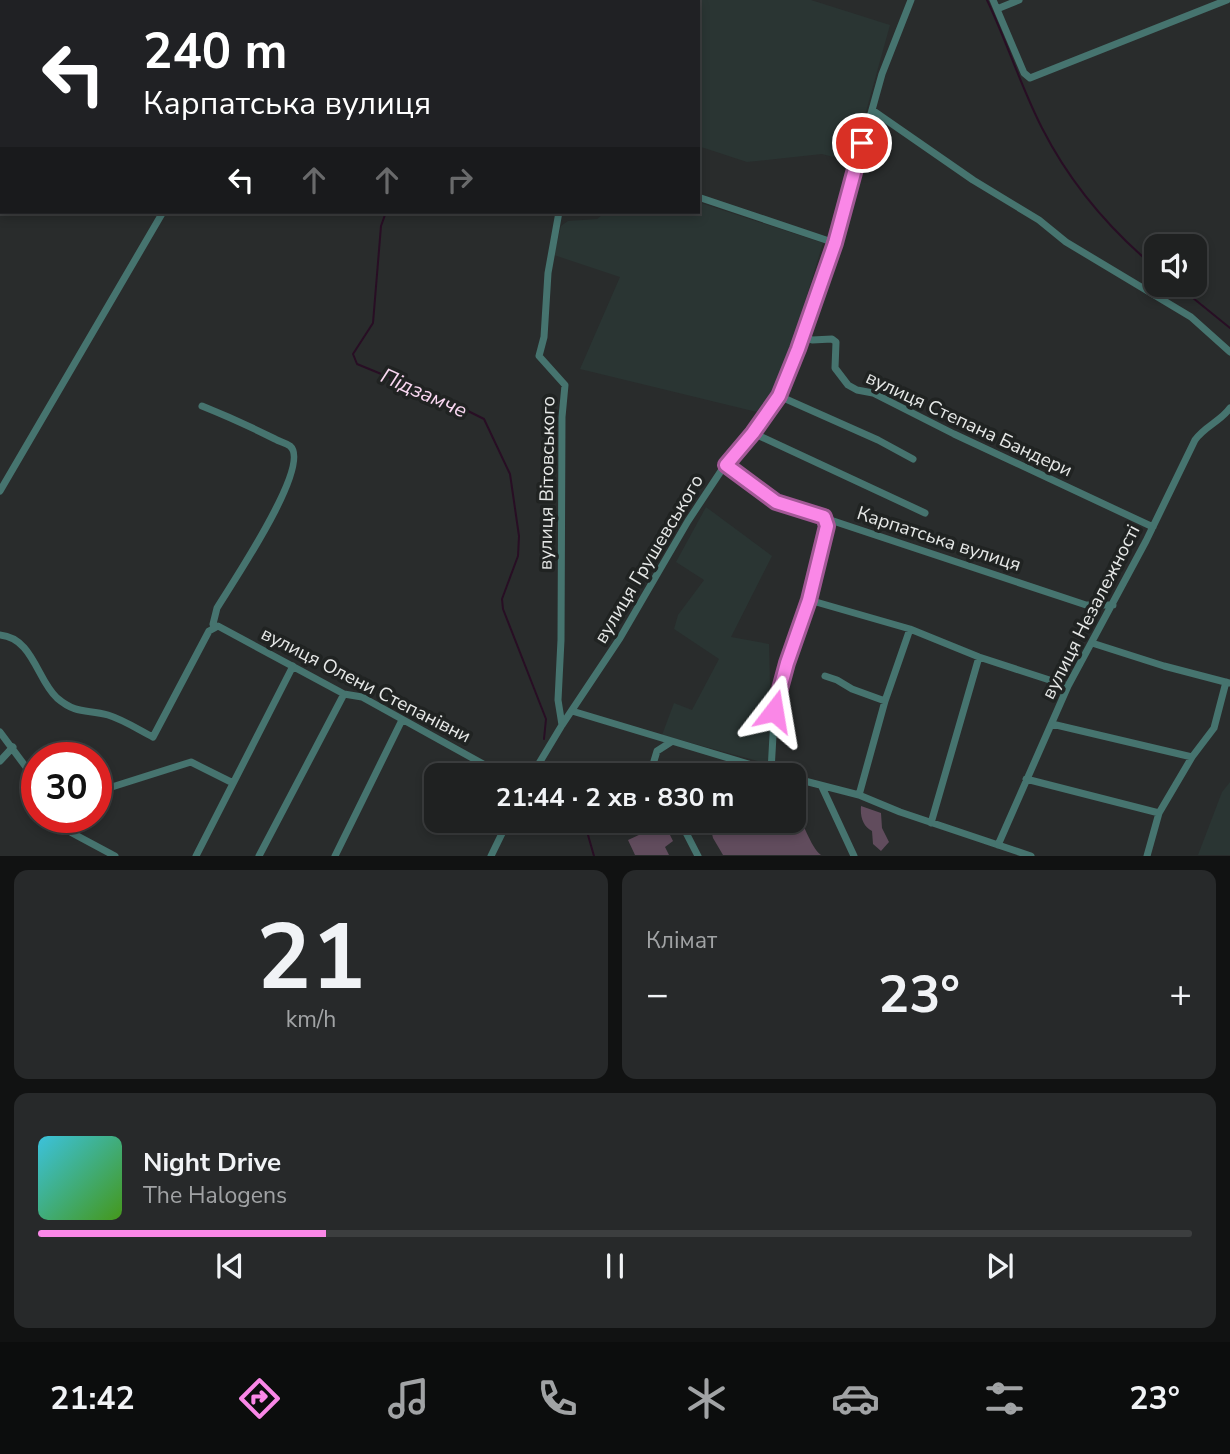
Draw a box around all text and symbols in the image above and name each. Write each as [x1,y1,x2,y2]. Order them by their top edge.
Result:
text: 240 m [143,18,287,85]
icon: left [28,28,119,119]
text: Карпатська вулиця [143,82,431,125]
pin [832,113,892,173]
icon: arrive [843,124,881,162]
icon: left [222,161,260,199]
icon: ahead [295,161,333,199]
icon: ahead [368,161,406,199]
icon: right [441,161,479,199]
map controls [1144,234,1207,297]
button: sound [1144,234,1207,297]
water label: Підзамче [376,362,472,424]
street label: вулиця Степана Бандери [861,365,1077,483]
street label: вулиця Вітовського [532,396,562,570]
street label: вулиця Грушевського [588,470,710,648]
street label: Карпатська вулиця [854,500,1024,578]
street label: вулиця Незалежності [1036,520,1146,704]
street label: вулиця Олени Степанівни [257,621,475,749]
position arrow [737,674,811,748]
speed limit sign: 30 [21,742,112,833]
text: 21:44 · 2 хв · 830 m [496,780,734,815]
text: 21 [256,896,366,1020]
text: Клімат [646,925,717,956]
text: 23° [878,959,960,1030]
text: − [646,969,669,1020]
text: + [1169,969,1192,1020]
text: km/h [286,1004,336,1035]
text: Night Drive [143,1145,281,1180]
text: The Halogens [143,1180,287,1211]
icon: previous [211,1247,249,1285]
icon: pause [596,1247,634,1285]
icon: next [981,1247,1019,1285]
icon: directions [235,1374,284,1423]
icon: music [384,1374,433,1423]
icon: phone [533,1374,582,1423]
icon: climate [682,1374,731,1423]
icon: car [831,1374,880,1423]
icon: filters [980,1374,1029,1423]
text: 21:42 [50,1377,135,1420]
text: 23° [1129,1377,1180,1420]

